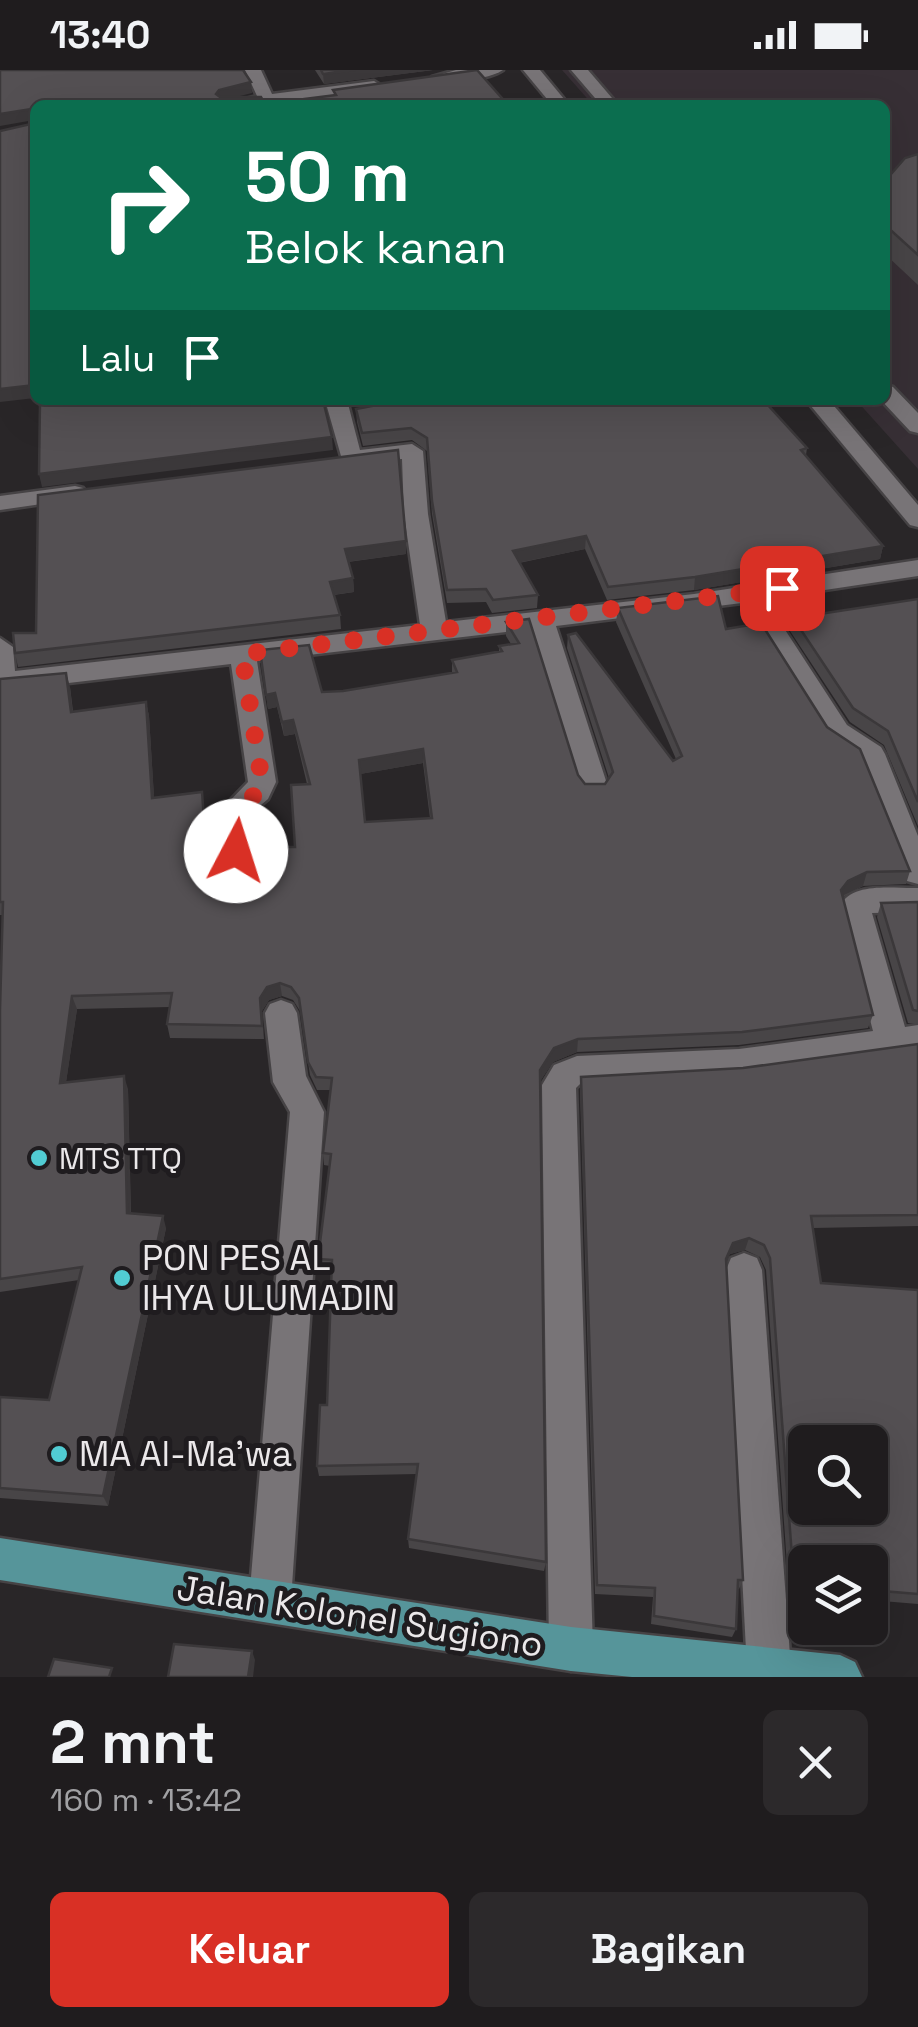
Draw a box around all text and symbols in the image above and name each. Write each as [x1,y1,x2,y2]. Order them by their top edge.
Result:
text: 13:40 [50,11,150,59]
text: 50 m [245,132,410,221]
icon: right [80,140,210,270]
text: Belok kanan [245,219,507,276]
icon: arrive [175,330,230,385]
text: Lalu [80,334,155,382]
pin [740,546,825,631]
icon: arrive [755,561,810,616]
position arrow [184,799,288,903]
place label: MTS TTQ [59,1139,182,1178]
marker: MTS TTQ [28,1147,50,1169]
place label: PON PES AL IHYA ULUMADIN [142,1236,395,1320]
marker: PON PES AL IHYA ULUMADIN [111,1267,133,1289]
map controls [788,1425,888,1645]
button: search [788,1425,888,1525]
place label: MA Al-Ma'wa [79,1432,292,1476]
marker: MA Al-Ma'wa [48,1443,70,1465]
button: layers [788,1545,888,1645]
street label: Jalan Kolonel Sugiono [174,1565,546,1667]
text: 2 mnt [50,1704,216,1781]
button: close [763,1710,868,1815]
text: 160 m · 13:42 [50,1780,242,1820]
button: Keluar [50,1892,449,2007]
button: Bagikan [469,1892,868,2007]

